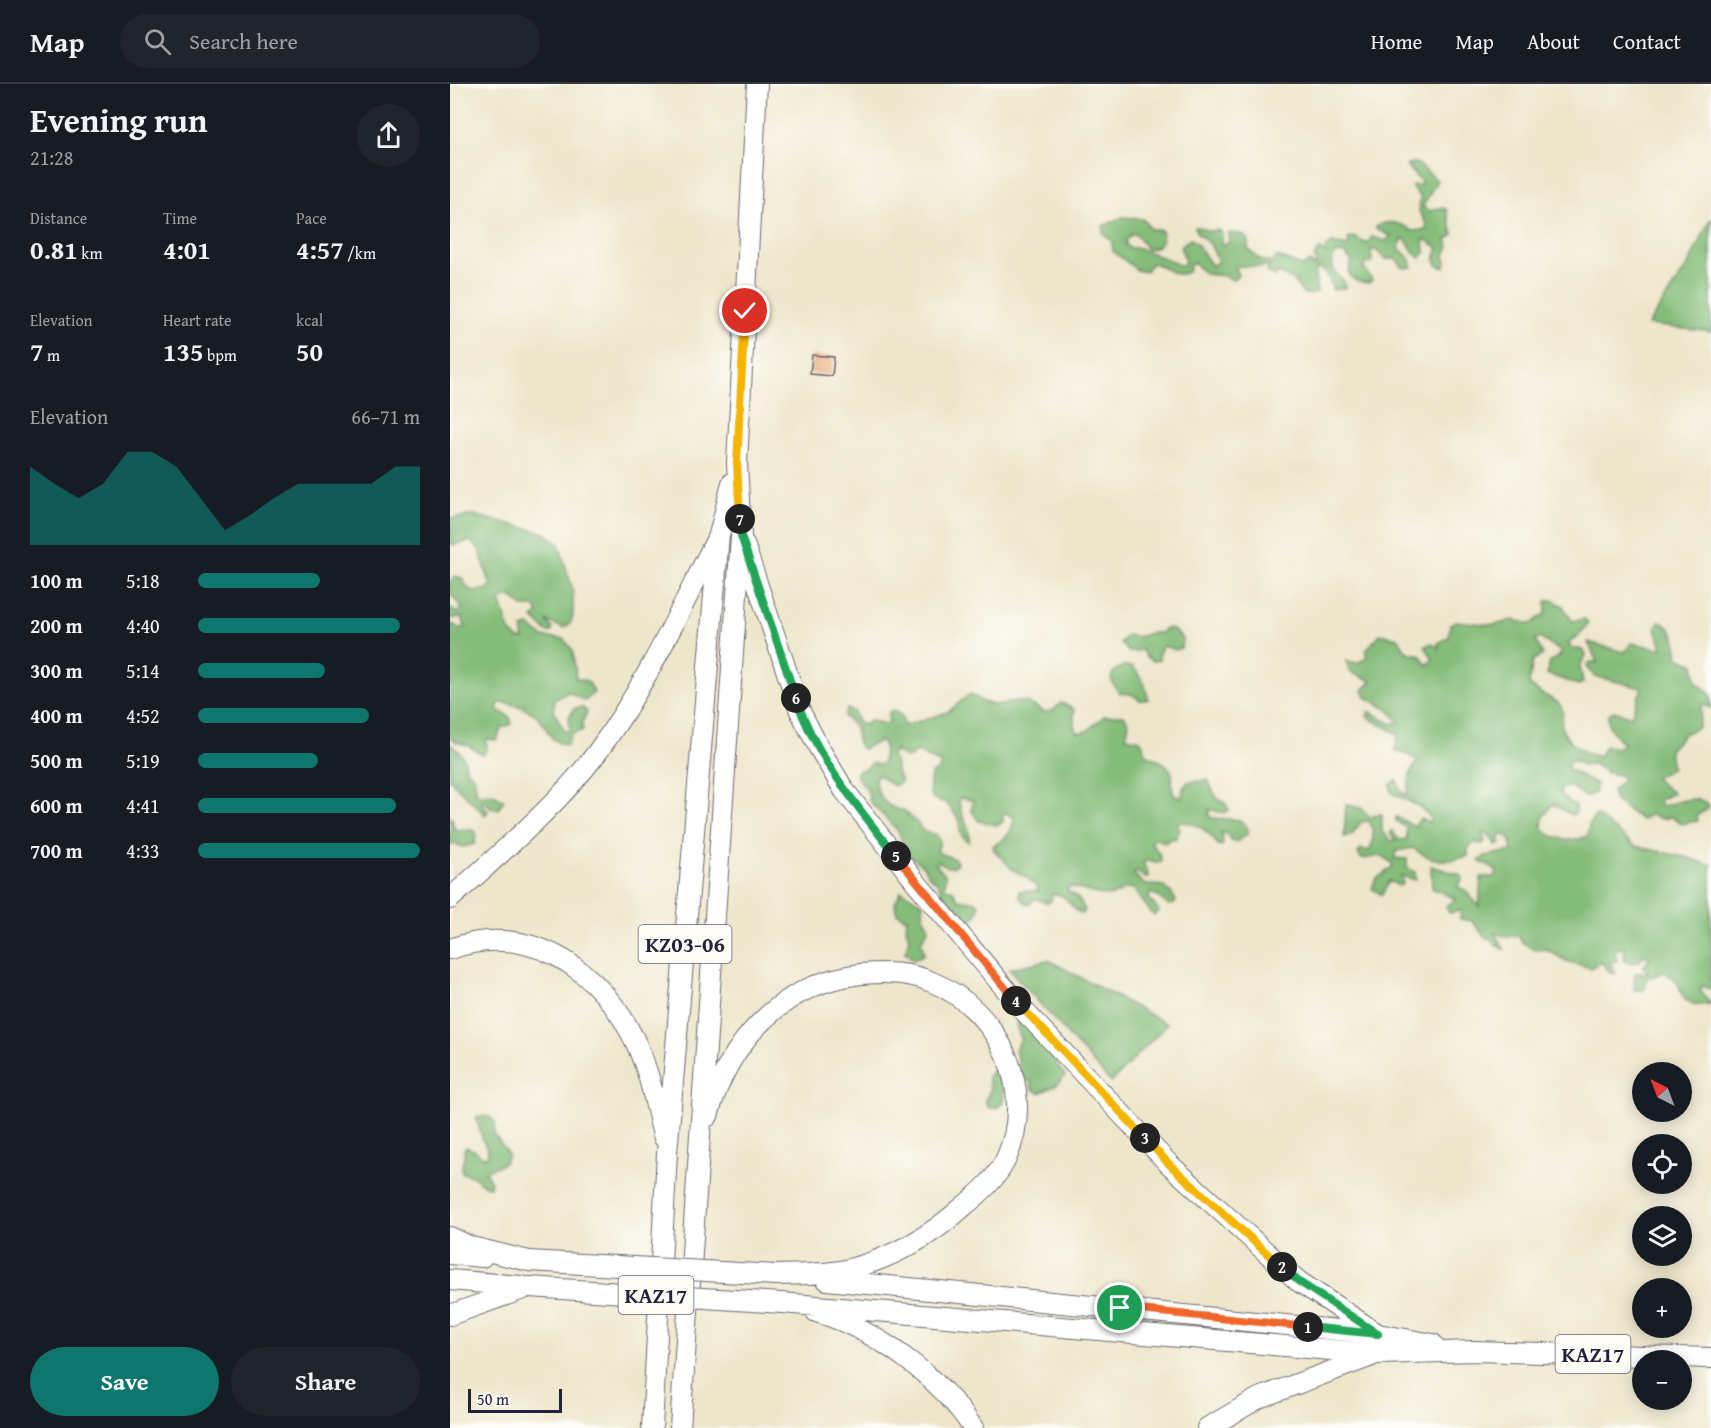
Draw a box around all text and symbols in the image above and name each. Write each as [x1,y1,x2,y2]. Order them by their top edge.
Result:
search box [120,14,540,68]
text: Map [30,21,84,62]
icon: search [141,25,174,58]
text: Search here [189,25,298,57]
text: Home [1371,26,1422,57]
text: Map [1455,26,1494,57]
text: About [1527,26,1580,57]
text: Contact [1613,26,1681,57]
text: Evening run [30,96,207,144]
button: share [357,104,420,167]
text: 21:28 [30,143,73,172]
text: Distance [30,206,87,230]
text: Time [163,206,197,230]
text: Pace [296,206,327,230]
text: 0.81 [30,230,78,269]
text: 4:01 [163,230,211,269]
text: 4:57 [296,230,344,269]
text: km [78,241,102,265]
text: /km [344,241,376,265]
pin [719,285,770,336]
icon: check [728,294,761,327]
text: Elevation [30,308,93,332]
text: Heart rate [163,308,232,332]
text: kcal [296,308,323,332]
text: 7 [30,332,43,371]
text: 135 [163,332,203,371]
text: 50 [296,332,323,371]
text: m [43,343,60,367]
text: bpm [203,343,237,367]
text: Elevation [30,402,108,431]
text: 66–71 m [351,402,420,431]
pin: 7 [725,504,755,534]
text: 7 [736,507,744,531]
text: 100 m [30,566,83,595]
text: 5:18 [126,566,160,595]
text: 200 m [30,611,83,640]
text: 4:40 [126,611,160,640]
text: 300 m [30,656,83,685]
text: 5:14 [126,656,160,685]
pin: 6 [781,683,811,713]
text: 6 [792,686,800,710]
text: 400 m [30,701,83,730]
text: 4:52 [126,701,160,730]
text: 500 m [30,746,83,775]
text: 5:19 [126,746,160,775]
text: 600 m [30,791,83,820]
text: 4:41 [126,791,160,820]
text: 700 m [30,836,83,865]
text: 4:33 [126,836,160,865]
pin: 5 [881,841,911,871]
text: 5 [892,844,900,868]
road number: KZ03-06 [638,925,732,963]
pin: 4 [1001,986,1031,1016]
text: 4 [1012,989,1020,1013]
north arrow [1632,1062,1692,1122]
map controls [1632,1062,1692,1410]
pin: 3 [1130,1123,1160,1153]
text: 3 [1141,1126,1149,1150]
button: locate [1632,1134,1692,1194]
button: layers [1632,1206,1692,1266]
pin: 2 [1267,1252,1297,1282]
text: 2 [1278,1255,1286,1279]
road number: KAZ17 [618,1276,694,1314]
button: + [1632,1278,1692,1338]
pin [1094,1282,1145,1333]
icon: arrive [1103,1291,1136,1324]
pin: 1 [1293,1312,1323,1342]
text: 1 [1304,1315,1312,1339]
road number: KAZ17 [1556,1335,1630,1373]
button: Save [30,1347,219,1416]
button: Share [231,1347,420,1416]
button: − [1632,1350,1692,1410]
scale bar [468,1386,562,1414]
text: 50 m [477,1387,509,1411]

